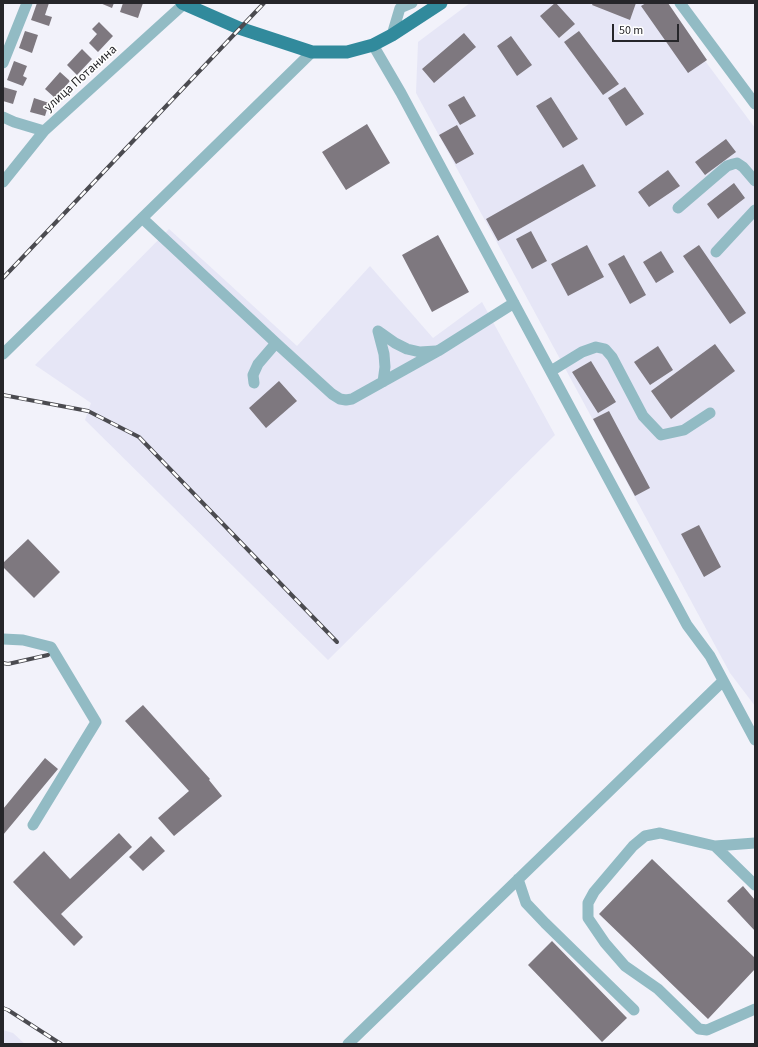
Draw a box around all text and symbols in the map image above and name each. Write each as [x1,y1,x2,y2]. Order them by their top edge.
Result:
scale bar [614,16,681,42]
text: 50 m [619,22,643,39]
street label: улица Потанина [41,42,121,116]

